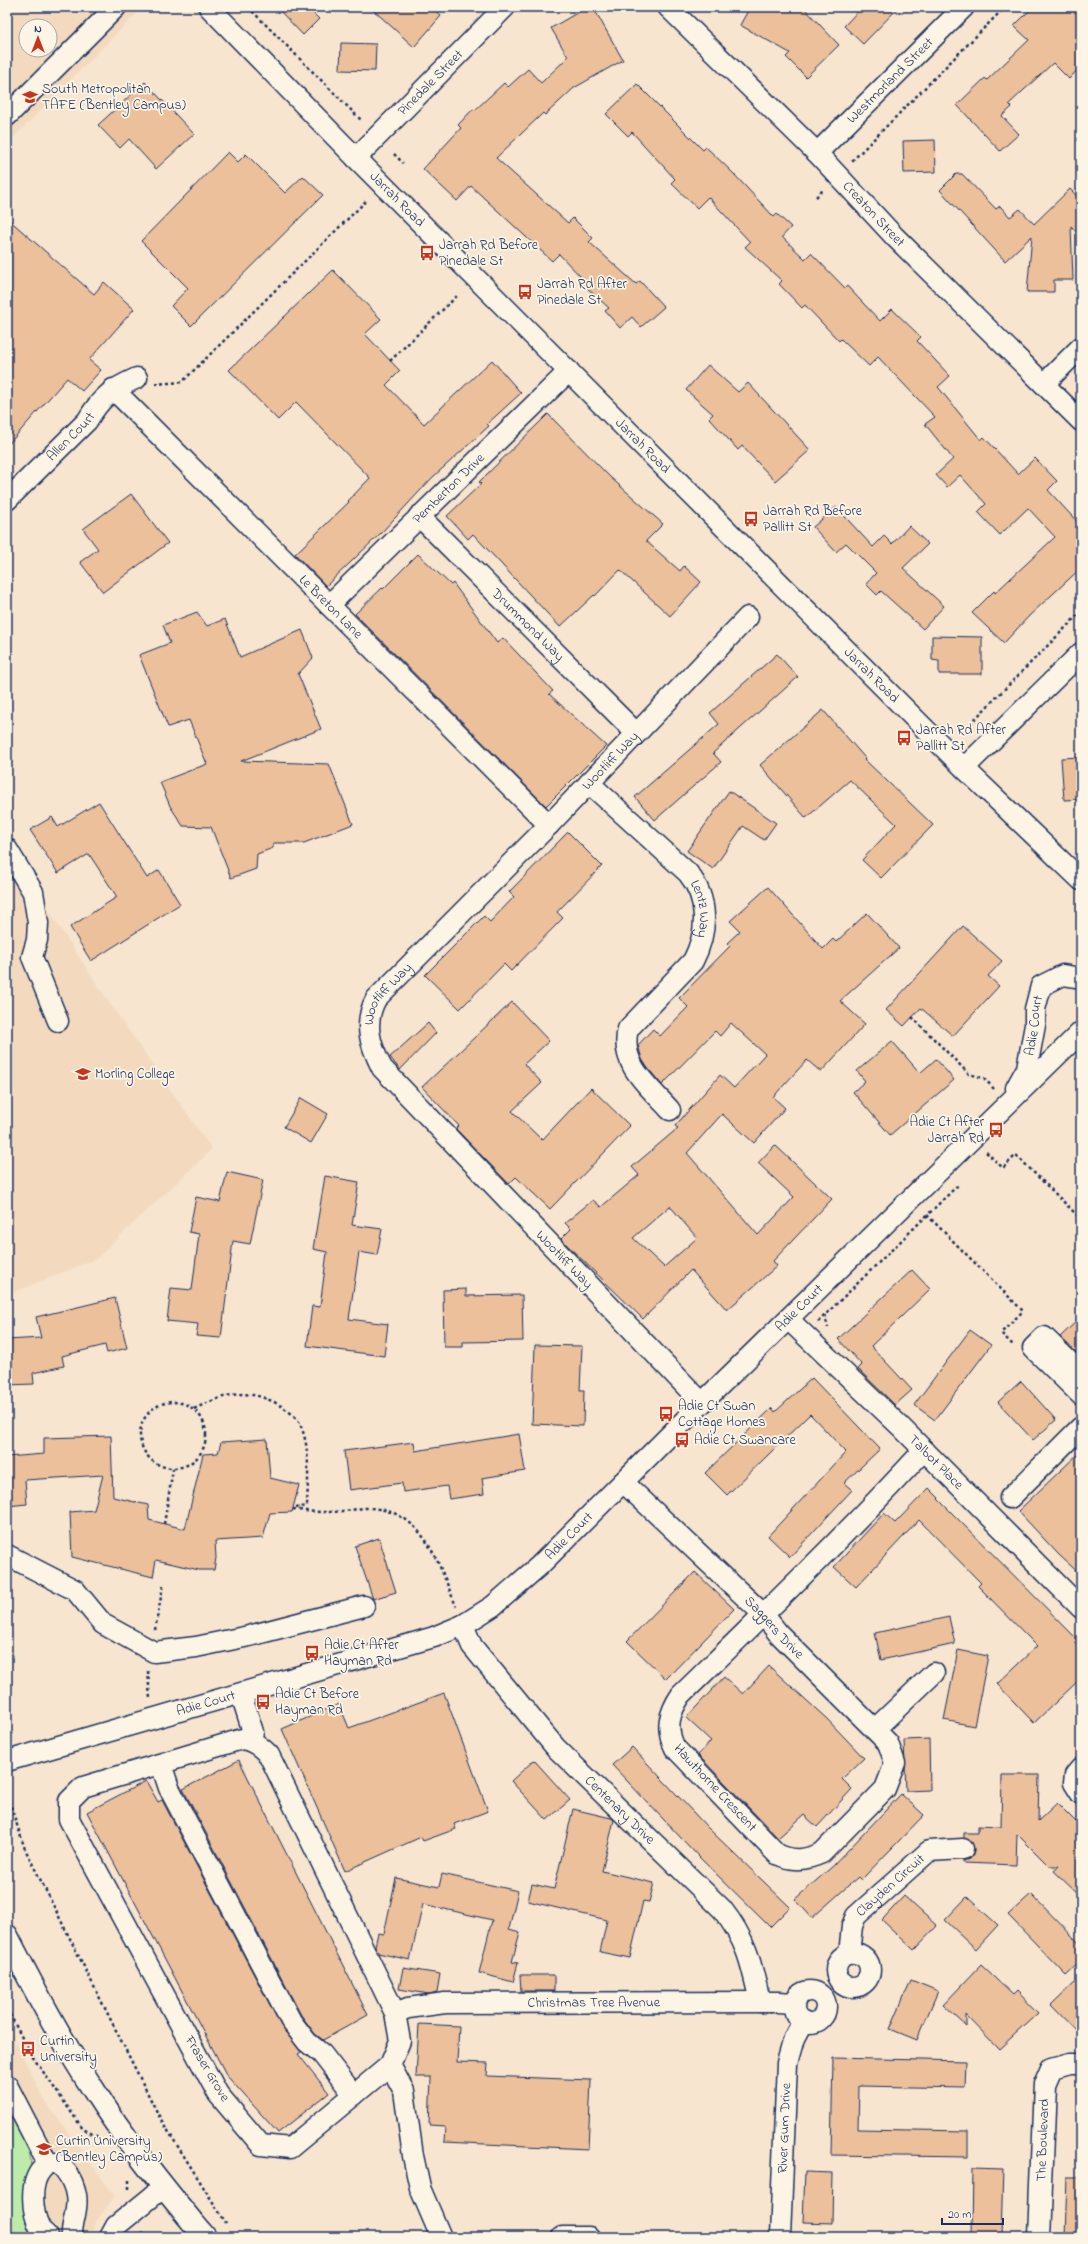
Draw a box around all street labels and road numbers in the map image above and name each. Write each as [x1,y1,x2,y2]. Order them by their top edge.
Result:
street label: Westmorland Street [842,32,938,128]
street label: Pinedale Street [393,44,468,121]
street label: Jarrah Road [365,167,430,232]
street label: Creaton Street [838,176,910,252]
street label: Allen Court [42,408,101,466]
street label: Jarrah Road [610,413,675,478]
street label: Pemberton Drive [408,448,490,529]
street label: Le Breton Lane [294,570,368,644]
street label: Drummond Way [486,583,569,667]
street label: Jarrah Road [839,643,904,708]
street label: Wootliff Way [577,726,645,795]
street label: Lentz Way [685,876,715,940]
street label: Wootliff Way [358,958,418,1026]
street label: Adie Court [1019,993,1049,1057]
street label: Wootliff Way [530,1226,598,1295]
street label: Adie Court [770,1279,828,1337]
street label: Talbot Place [904,1430,969,1495]
street label: Adie Court [540,1507,598,1565]
street label: Saggers Drive [740,1591,809,1664]
street label: Adie Court [174,1685,238,1722]
street label: Hawthorne Crescent [668,1739,762,1837]
street label: Centenary Drive [580,1771,660,1850]
street label: Clayden Circuit [851,1849,930,1922]
street label: Christmas Tree Avenue [527,1992,661,2013]
street label: Fraser Grove [179,2031,235,2107]
street label: River Gum Drive [772,2082,797,2174]
street label: The Boulevard [1031,2098,1055,2182]

